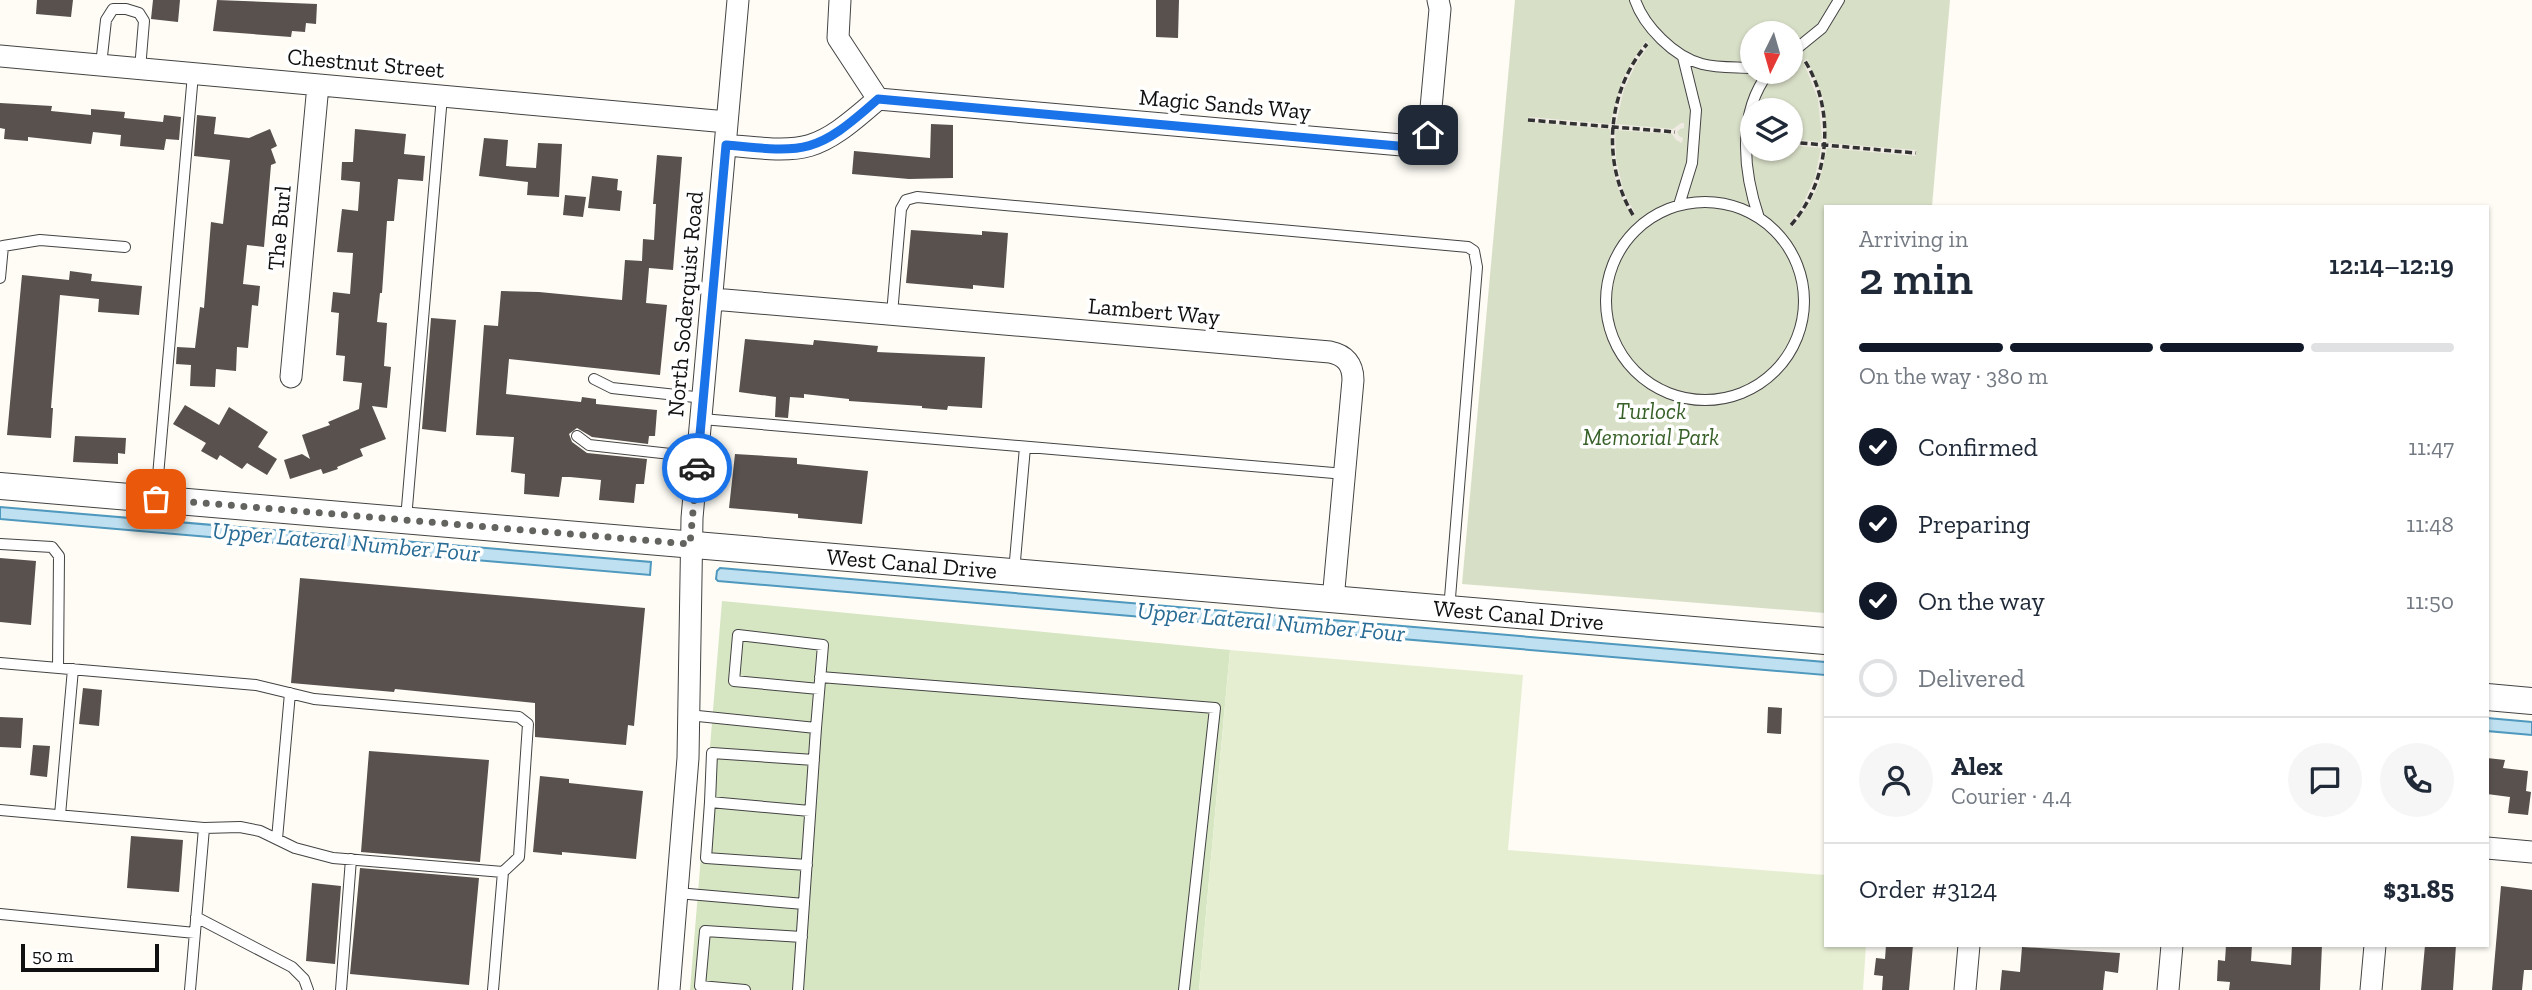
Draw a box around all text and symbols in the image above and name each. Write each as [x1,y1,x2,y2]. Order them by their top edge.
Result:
north arrow [1740,21,1802,84]
map controls [1740,21,1803,161]
street label: Chestnut Street [286,42,446,84]
street label: Magic Sands Way [1138,83,1312,125]
button: layers [1740,98,1803,161]
pin [1398,105,1458,165]
icon: home [1409,116,1447,154]
street label: The Burl [261,184,297,272]
street label: North Soderquist Road [661,190,709,418]
text: Arriving in [1859,225,1968,253]
text: 12:14–12:19 [2329,249,2454,281]
text: 2 min [1859,251,1973,306]
street label: Lambert Way [1087,291,1221,331]
text: On the way · 380 m [1859,362,2048,390]
park label: Turlock Memorial Park [1583,397,1719,451]
icon: check [1859,428,1897,466]
text: Confirmed [1918,431,2038,463]
courier [662,433,732,503]
text: 11:47 [2408,433,2454,461]
icon: car [678,449,716,487]
pin [126,469,186,529]
icon: bag [137,480,175,518]
icon: check [1859,505,1897,543]
text: Preparing [1918,508,2030,540]
text: 11:48 [2406,510,2454,538]
water label: Upper Lateral Number Four [211,515,482,568]
street label: West Canal Drive [825,542,998,585]
icon: check [1859,582,1897,620]
text: On the way [1918,585,2045,617]
text: 11:50 [2406,587,2454,615]
street label: West Canal Drive [1432,594,1605,636]
water label: Upper Lateral Number Four [1136,595,1407,648]
text: Delivered [1918,662,2025,694]
button: person [1859,743,1933,817]
button: chat [2288,743,2362,817]
button: phone [2380,743,2454,817]
text: Alex [1951,750,2003,782]
text: Courier · 4.4 [1951,782,2072,810]
text: Order #3124 [1859,873,1997,905]
text: $31.85 [2383,873,2454,905]
scale bar [21,941,159,973]
text: 50 m [32,944,73,967]

